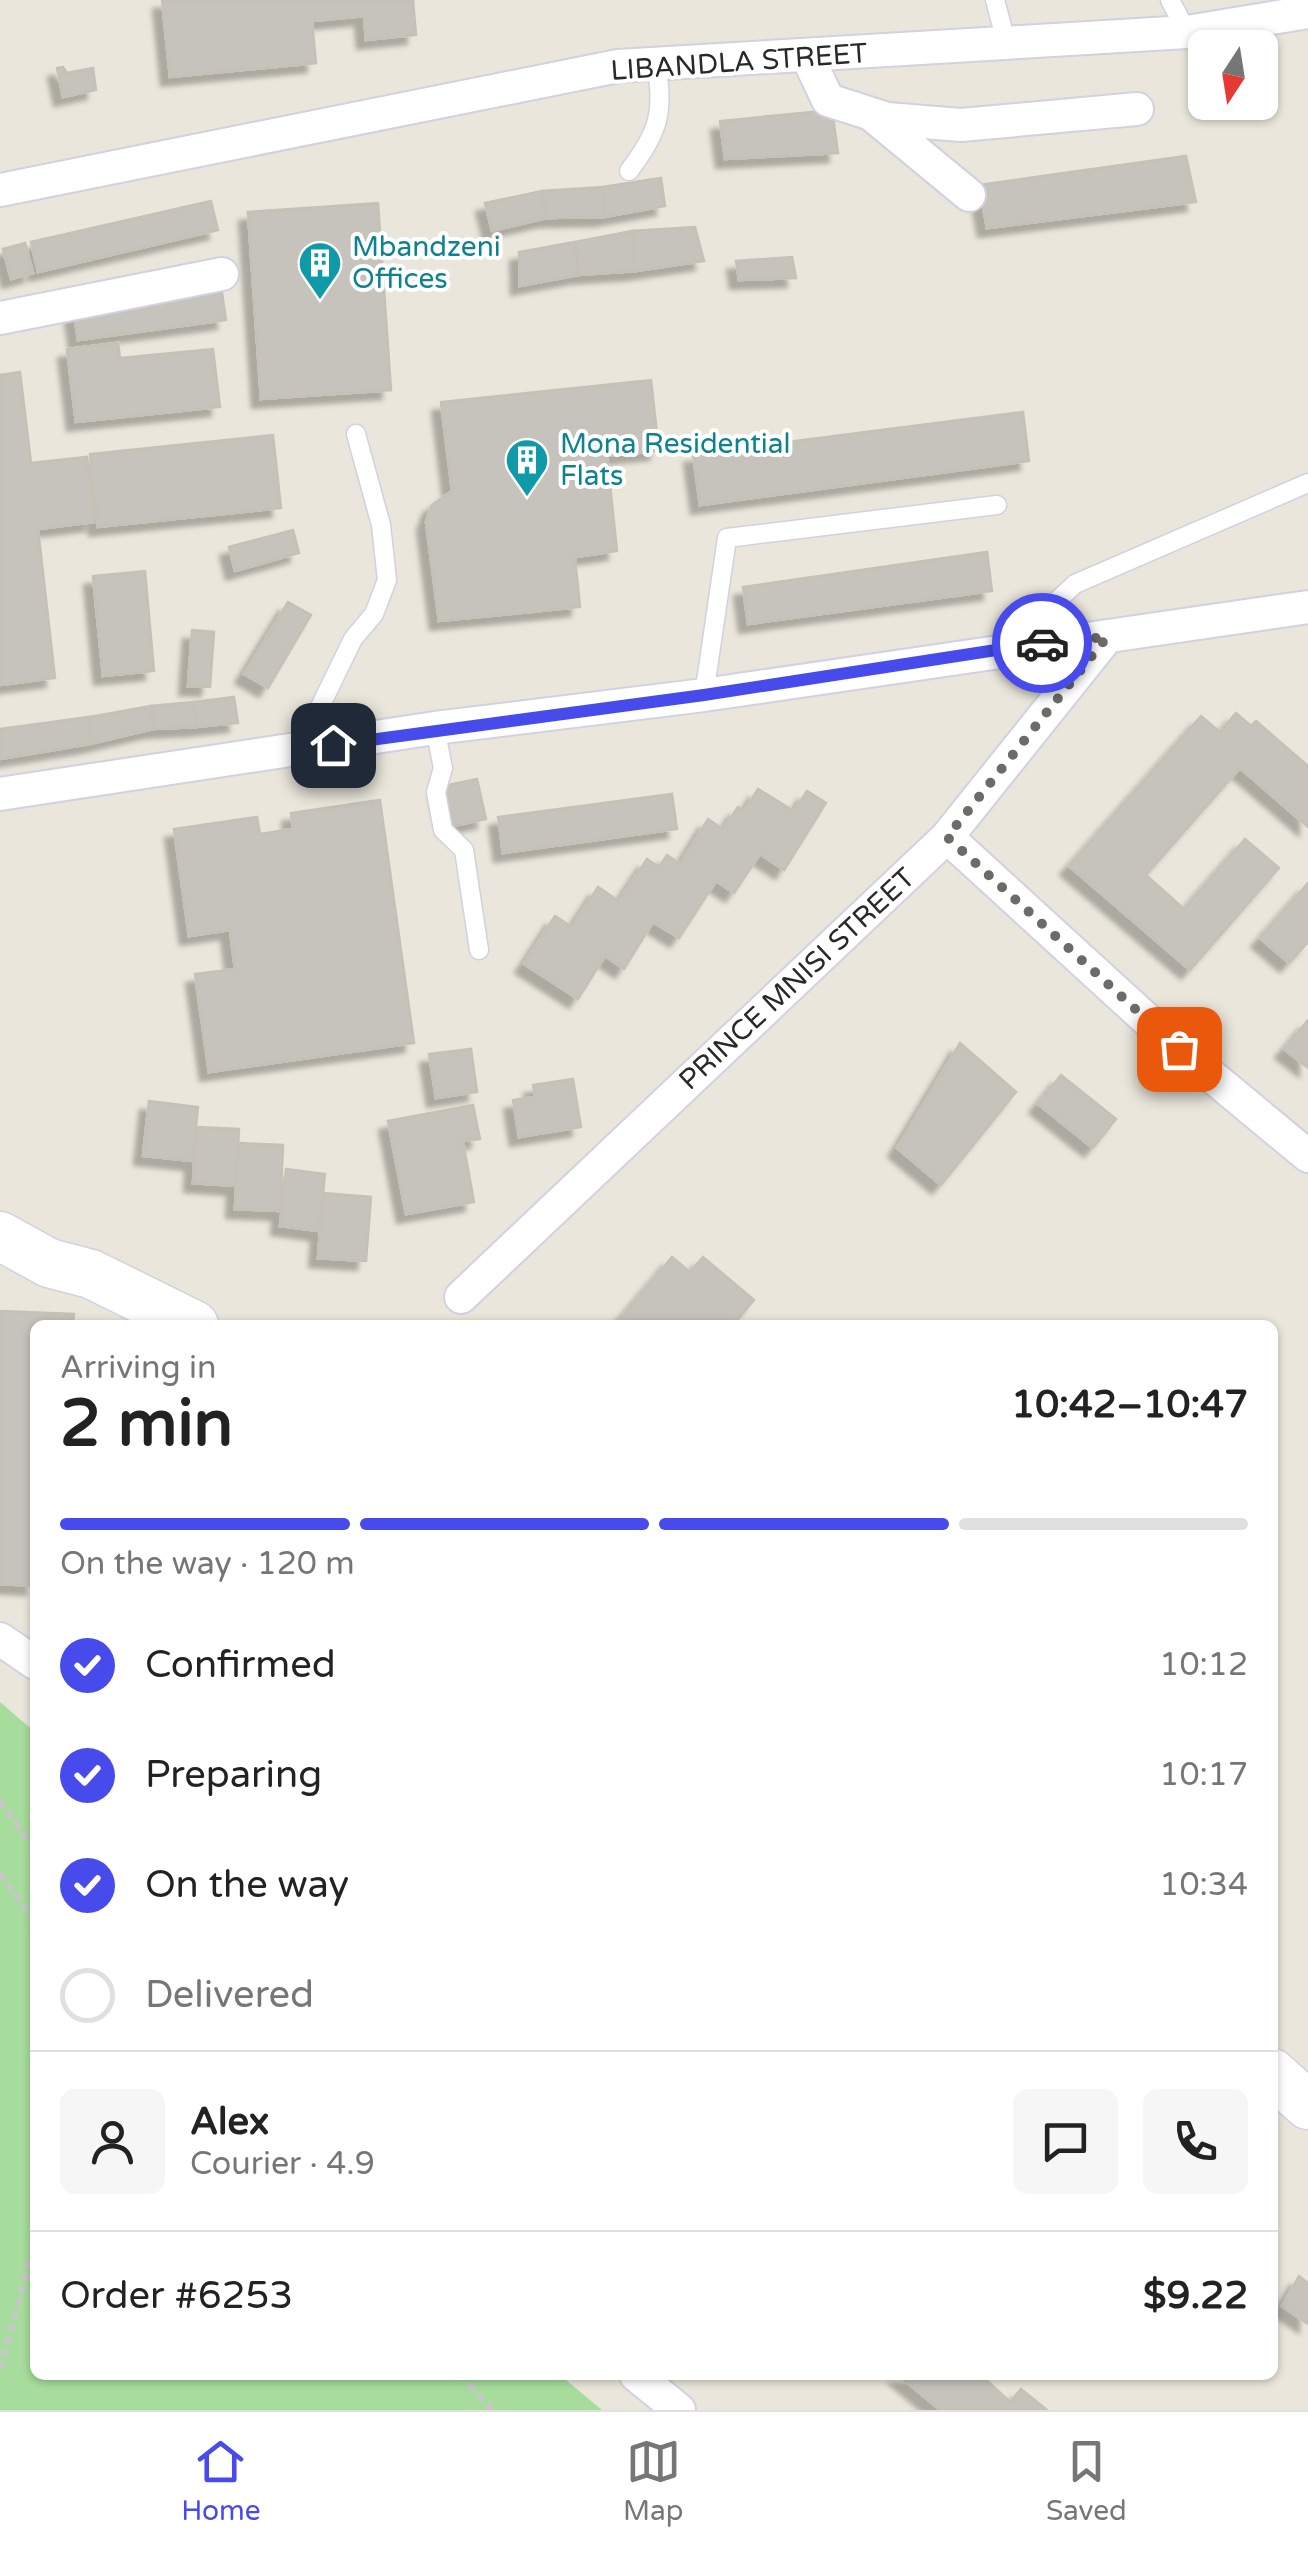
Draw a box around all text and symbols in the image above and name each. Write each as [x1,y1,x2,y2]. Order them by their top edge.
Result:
north arrow [1188,30,1278,120]
map controls [1188,30,1278,120]
street label: LIBANDLA STREET [609,36,869,88]
place label: Mbandzeni Offices [352,230,501,296]
building icon: Mbandzeni Offices [297,240,343,301]
place label: Mona Residential Flats [560,427,791,493]
building icon: Mona Residential Flats [504,437,550,498]
courier [992,593,1092,693]
icon: car [1015,616,1070,671]
pin [291,703,376,788]
icon: home [306,718,361,773]
street label: PRINCE MNISI STREET [672,861,922,1097]
pin [1137,1007,1222,1092]
icon: bag [1152,1022,1207,1077]
text: Arriving in [60,1349,217,1387]
text: 10:42–10:47 [1011,1382,1248,1428]
text: 2 min [60,1385,233,1464]
text: On the way · 120 m [60,1545,355,1583]
icon: check [60,1638,115,1693]
text: Confirmed [145,1642,336,1688]
text: 10:12 [1159,1646,1248,1684]
icon: check [60,1748,115,1803]
text: Preparing [145,1752,322,1798]
text: 10:17 [1159,1756,1248,1794]
icon: check [60,1858,115,1913]
text: On the way [145,1862,349,1908]
text: 10:34 [1159,1866,1248,1904]
text: Delivered [145,1972,314,2018]
button: person [60,2089,165,2194]
button: chat [1013,2089,1118,2194]
button: phone [1143,2089,1248,2194]
text: Alex [190,2099,269,2145]
text: Courier · 4.9 [190,2145,375,2183]
text: Order #6253 [60,2273,293,2319]
text: $9.22 [1143,2273,1248,2319]
tab: Home [181,2434,261,2528]
tab: Map [623,2434,683,2528]
tab: Saved [1046,2434,1127,2528]

